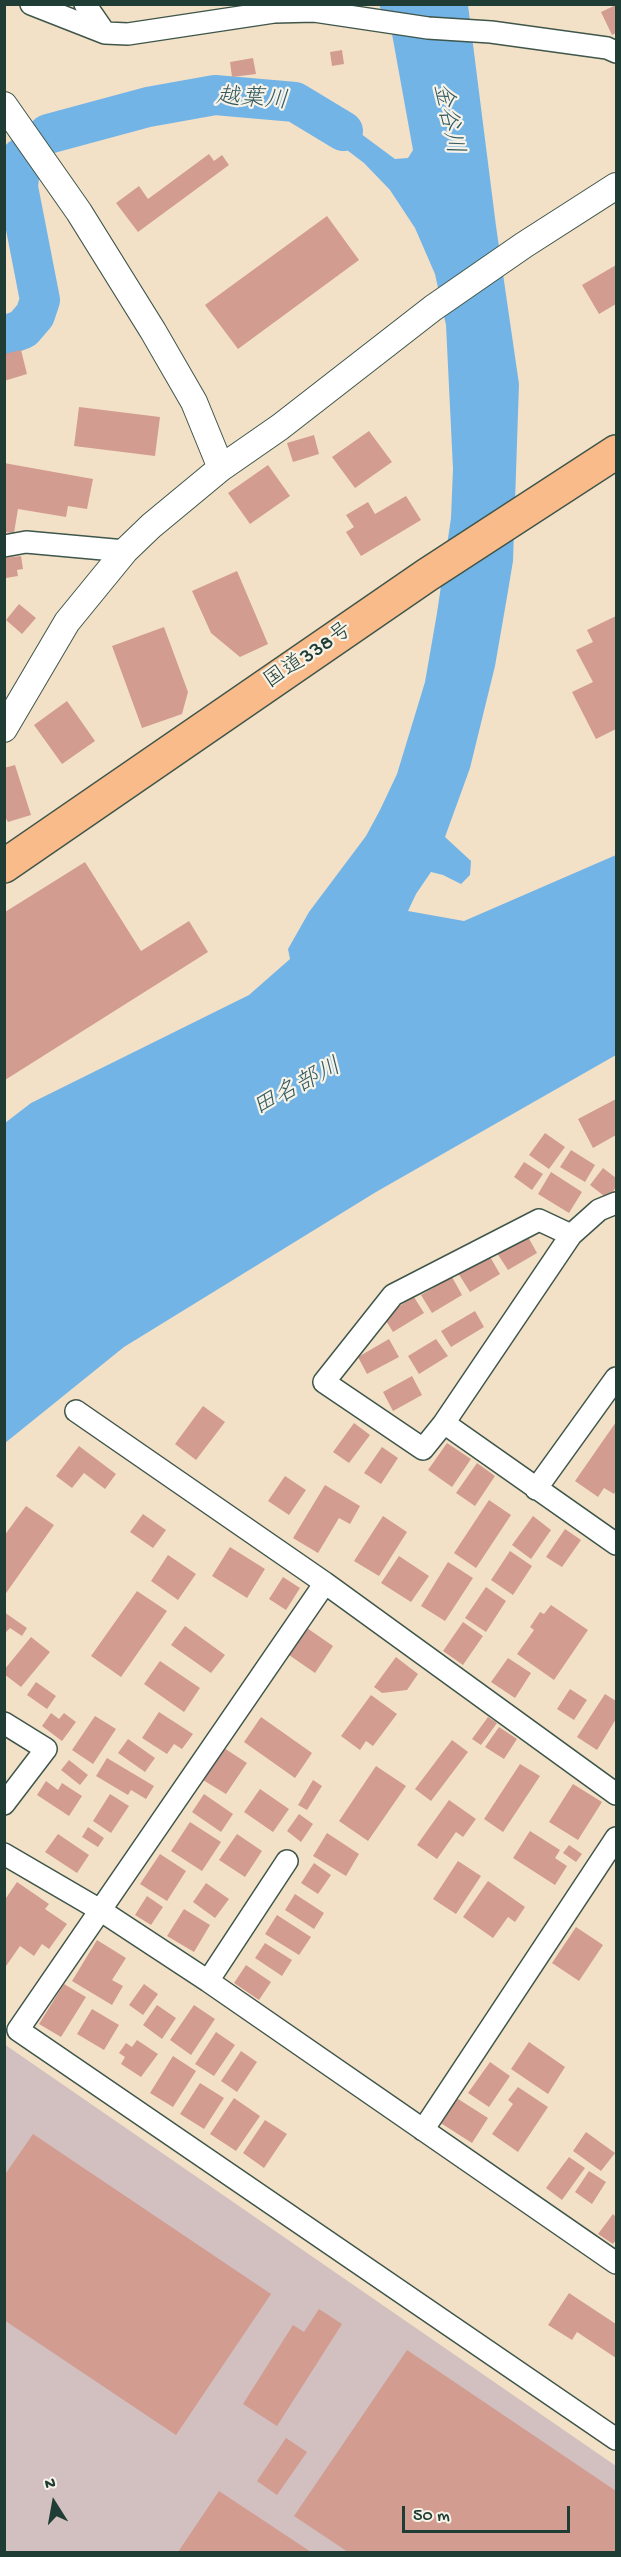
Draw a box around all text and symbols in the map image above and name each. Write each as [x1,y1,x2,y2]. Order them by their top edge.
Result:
water label: 金谷川 [424,81,468,157]
water label: 越葉川 [215,84,289,118]
street label: 国道338号 [260,618,358,696]
water label: 田名部川 [249,1054,347,1124]
north arrow [24,2473,84,2533]
text: N [44,2475,57,2495]
scale bar [405,2494,573,2532]
text: 50 m [413,2506,450,2527]

